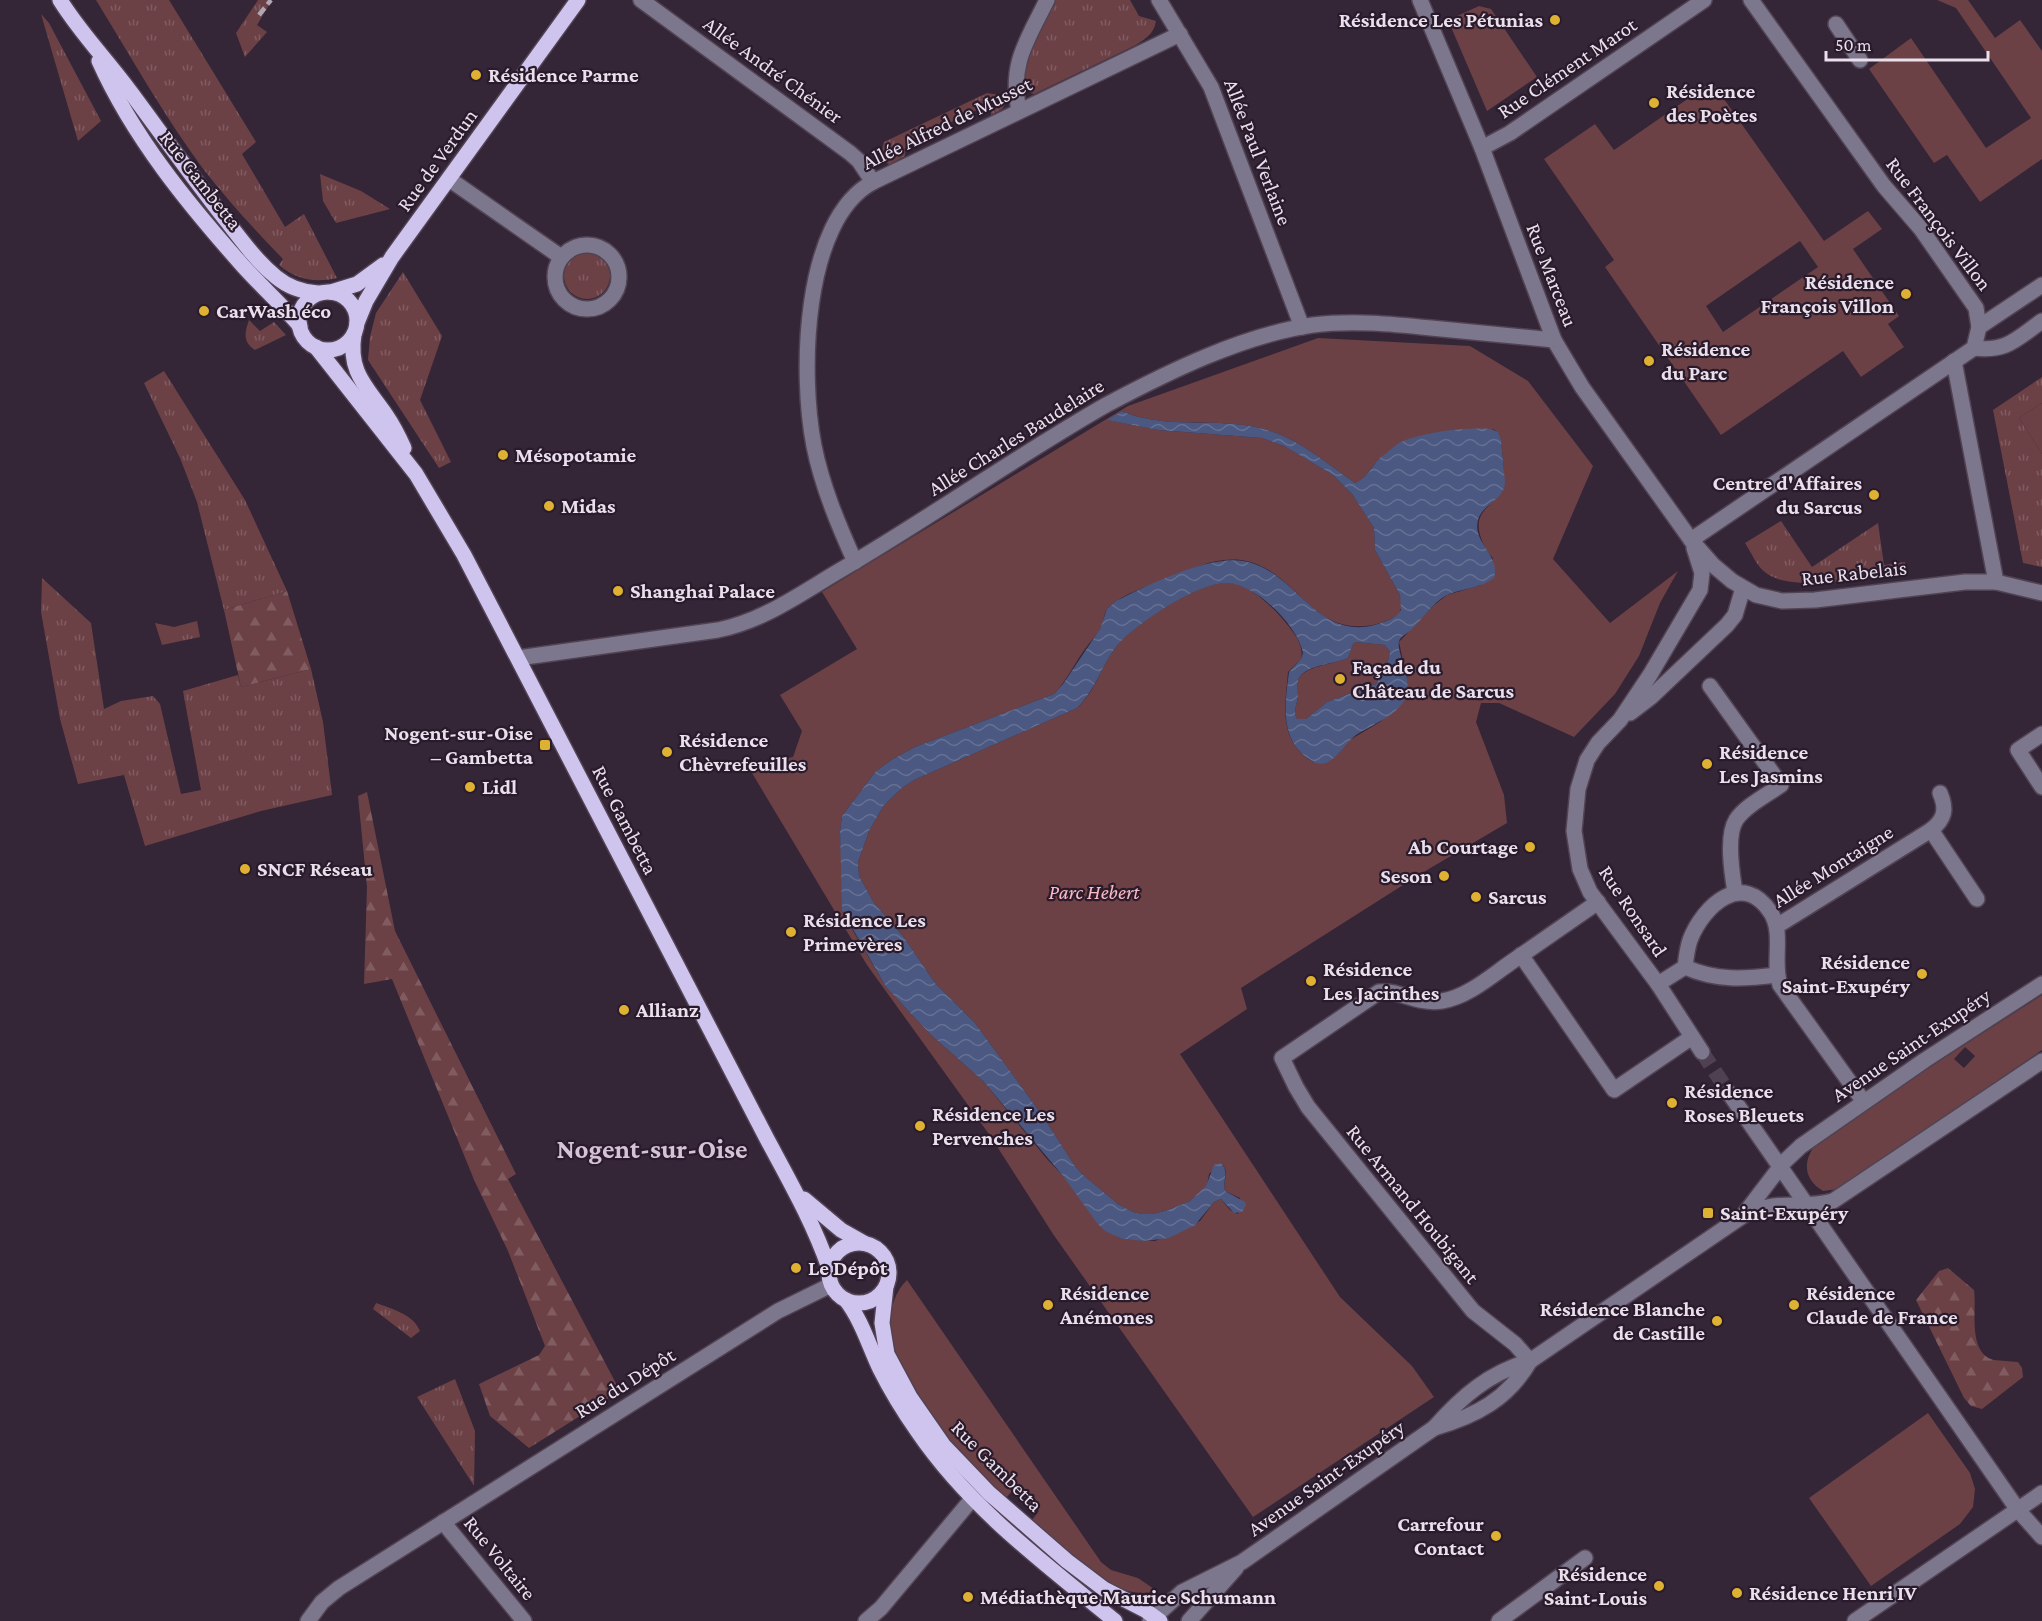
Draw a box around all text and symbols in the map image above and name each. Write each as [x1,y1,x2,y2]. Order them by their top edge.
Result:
place label: Résidence Les Pétunias [1339,8,1543,32]
street label: Allée André Chénier [699,11,848,129]
street label: Rue Clément Marot [1493,12,1642,123]
marker: Résidence Les Pétunias [1548,13,1562,27]
scale bar [1826,24,1988,62]
text: 50 m [1835,35,1872,55]
place label: Résidence Parme [488,63,639,87]
marker: Résidence Parme [469,68,483,82]
street label: Allée Alfred de Musset [858,71,1037,174]
street label: Allée Paul Verlaine [1219,75,1297,229]
place label: Résidence des Poètes [1666,79,1758,127]
marker: Résidence des Poètes [1647,96,1661,110]
street label: Rue de Verdun [392,104,482,216]
street label: Rue Gambetta [155,126,247,235]
street label: Rue François Villon [1881,153,1997,295]
street label: Rue Marceau [1521,220,1583,330]
place label: Résidence François Villon [1761,270,1894,318]
marker: Résidence François Villon [1899,287,1913,301]
place label: CarWash éco [216,299,331,323]
marker: CarWash éco [197,304,211,318]
place label: Résidence du Parc [1661,337,1750,385]
marker: Résidence du Parc [1642,354,1656,368]
street label: Allée Charles Baudelaire [924,373,1108,501]
place label: Mésopotamie [515,443,637,467]
marker: Mésopotamie [496,448,510,462]
place label: Centre d'Affaires du Sarcus [1712,471,1862,519]
marker: Centre d'Affaires du Sarcus [1867,488,1881,502]
place label: Midas [561,494,616,518]
marker: Midas [542,499,556,513]
street label: Rue Rabelais [1800,556,1908,590]
place label: Shanghai Palace [630,579,775,603]
marker: Shanghai Palace [611,584,625,598]
place label: Façade du Château de Sarcus [1352,655,1515,703]
marker: Façade du Château de Sarcus [1333,672,1347,686]
place label: Nogent-sur-Oise – Gambetta [384,721,534,769]
place label: Résidence Chèvrefeuilles [679,728,807,776]
marker: Nogent-sur-Oise – Gambetta [538,738,552,752]
place label: Résidence Les Jasmins [1719,740,1823,788]
marker: Résidence Chèvrefeuilles [660,745,674,759]
marker: Résidence Les Jasmins [1700,757,1714,771]
street label: Rue Gambetta [587,761,663,879]
place label: Lidl [482,775,517,799]
marker: Lidl [463,780,477,794]
street label: Allée Montaigne [1768,819,1898,913]
place label: Ab Courtage [1407,835,1518,859]
marker: Ab Courtage [1523,840,1537,854]
place label: SNCF Réseau [257,857,372,881]
street label: Rue Ronsard [1594,861,1672,961]
marker: SNCF Réseau [238,862,252,876]
place label: Seson [1380,864,1432,888]
marker: Seson [1437,869,1451,883]
park label: Parc Hebert [1049,880,1140,904]
place label: Sarcus [1488,885,1547,909]
marker: Sarcus [1469,890,1483,904]
place label: Résidence Les Primevères [803,908,926,956]
marker: Résidence Les Primevères [784,925,798,939]
place label: Résidence Saint-Exupéry [1782,950,1911,998]
place label: Résidence Les Jacinthes [1323,957,1440,1005]
marker: Résidence Saint-Exupéry [1915,967,1929,981]
marker: Résidence Les Jacinthes [1304,974,1318,988]
street label: Avenue Saint-Exupéry [1827,983,1995,1107]
place label: Allianz [635,998,699,1022]
marker: Allianz [617,1003,631,1017]
place label: Résidence Roses Bleuets [1684,1079,1805,1127]
marker: Résidence Roses Bleuets [1665,1096,1679,1110]
place label: Résidence Les Pervenches [932,1102,1055,1150]
marker: Résidence Les Pervenches [913,1119,927,1133]
street label: Rue Armand Houbigant [1342,1120,1485,1289]
district label: Nogent-sur-Oise [556,1134,748,1164]
place label: Saint-Exupéry [1720,1201,1849,1225]
marker: Saint-Exupéry [1701,1206,1715,1220]
place label: Le Dépôt [808,1256,888,1280]
marker: Le Dépôt [789,1261,803,1275]
place label: Résidence Anémones [1059,1281,1154,1329]
place label: Résidence Claude de France [1806,1281,1958,1329]
place label: Résidence Blanche de Castille [1540,1297,1705,1345]
marker: Résidence Anémones [1041,1298,1055,1312]
marker: Résidence Claude de France [1787,1298,1801,1312]
marker: Résidence Blanche de Castille [1710,1314,1724,1328]
street label: Rue du Dépôt [571,1342,680,1423]
street label: Rue Gambetta [946,1415,1048,1517]
street label: Avenue Saint-Exupéry [1243,1415,1409,1541]
street label: Rue Voltaire [459,1511,541,1605]
place label: Carrefour Contact [1397,1512,1485,1560]
marker: Carrefour Contact [1489,1529,1503,1543]
place label: Résidence Saint-Louis [1544,1562,1647,1610]
marker: Résidence Saint-Louis [1652,1579,1666,1593]
place label: Résidence Henri IV [1749,1581,1917,1605]
place label: Médiathèque Maurice Schumann [980,1585,1276,1609]
marker: Résidence Henri IV [1730,1586,1744,1600]
marker: Médiathèque Maurice Schumann [961,1590,975,1604]

